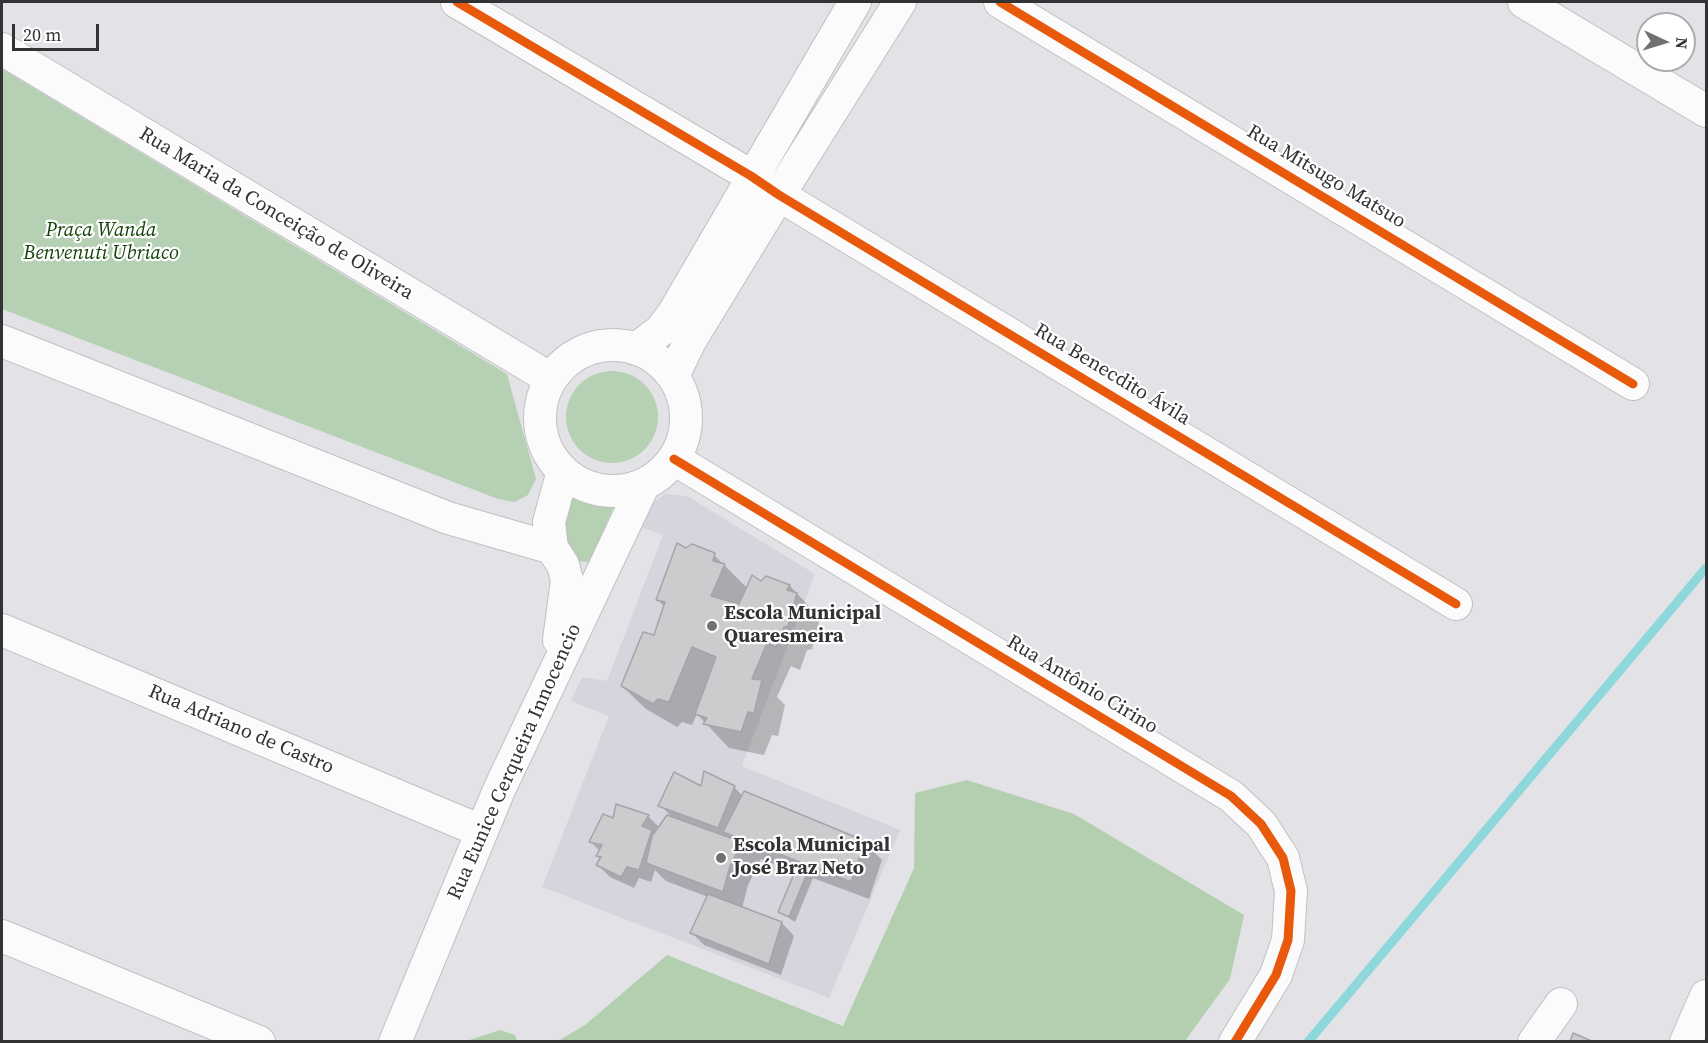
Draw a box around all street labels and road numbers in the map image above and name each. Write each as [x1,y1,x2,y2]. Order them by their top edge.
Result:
street label: Rua Mitsugo Matsuo [1242,120,1410,234]
street label: Rua Maria da Conceição de Oliveira [135,122,417,306]
street label: Rua Benecdito Ávila [1030,319,1194,431]
street label: Rua Eunice Cerqueira Innocencio [443,620,587,904]
street label: Rua Antônio Cirino [1002,630,1162,740]
street label: Rua Adriano de Castro [145,680,337,780]

